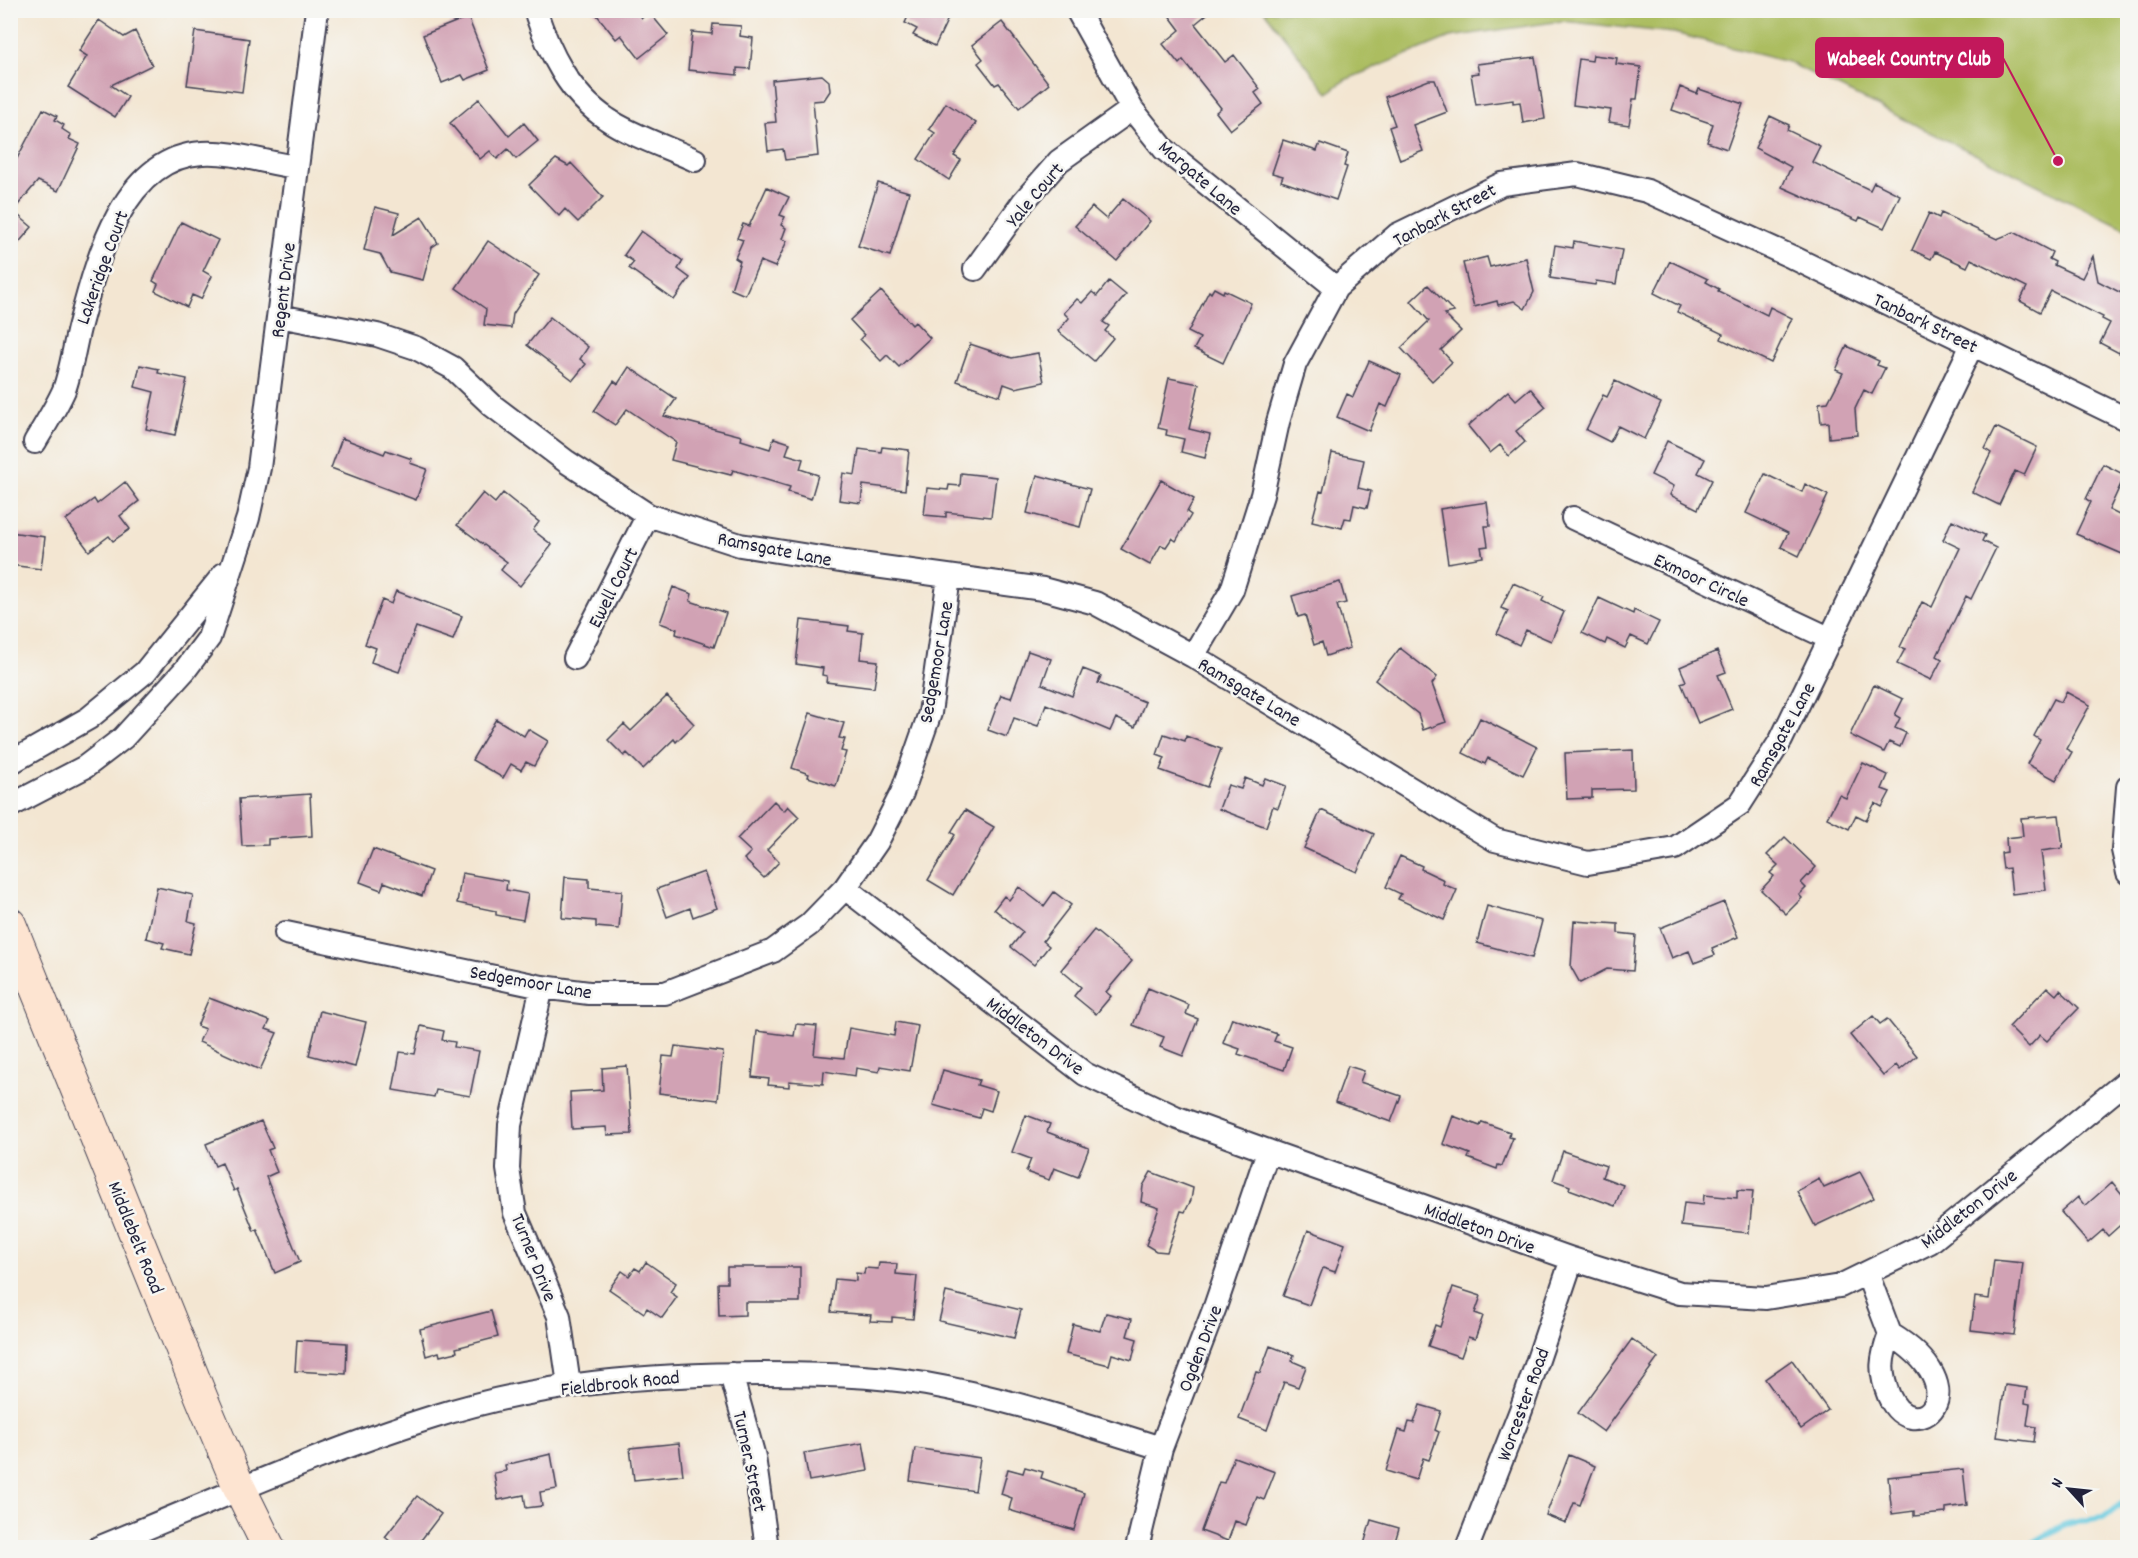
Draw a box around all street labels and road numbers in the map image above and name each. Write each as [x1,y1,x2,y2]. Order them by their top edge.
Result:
street label: Margate Lane [1151,135,1247,224]
street label: Yale Court [1001,157,1072,234]
street label: Tanbark Street [1389,178,1502,256]
street label: Lakeridge Court [70,207,137,329]
street label: Regent Drive [265,241,305,340]
street label: Tanbark Street [1868,287,1982,362]
street label: Ramsgate Lane [715,526,834,576]
street label: Ewell Court [582,543,647,634]
street label: Exmoor Circle [1648,547,1753,616]
street label: Sedgemoor Lane [913,599,963,726]
street label: Ramsgate Lane [1192,652,1305,735]
street label: Ramsgate Lane [1743,678,1824,793]
street label: Sedgemoor Lane [467,959,594,1009]
street label: Middleton Drive [979,991,1089,1084]
street label: Middleton Drive [1915,1163,2024,1257]
street label: Middlebelt Road [99,1178,170,1299]
street label: Middleton Drive [1420,1197,1539,1263]
street label: Turner Drive [502,1210,563,1306]
street label: Ogden Drive [1172,1301,1231,1396]
street label: Worcester Road [1491,1344,1558,1466]
street label: Fieldbrook Road [559,1365,681,1405]
street label: Turner Street [724,1408,772,1515]

